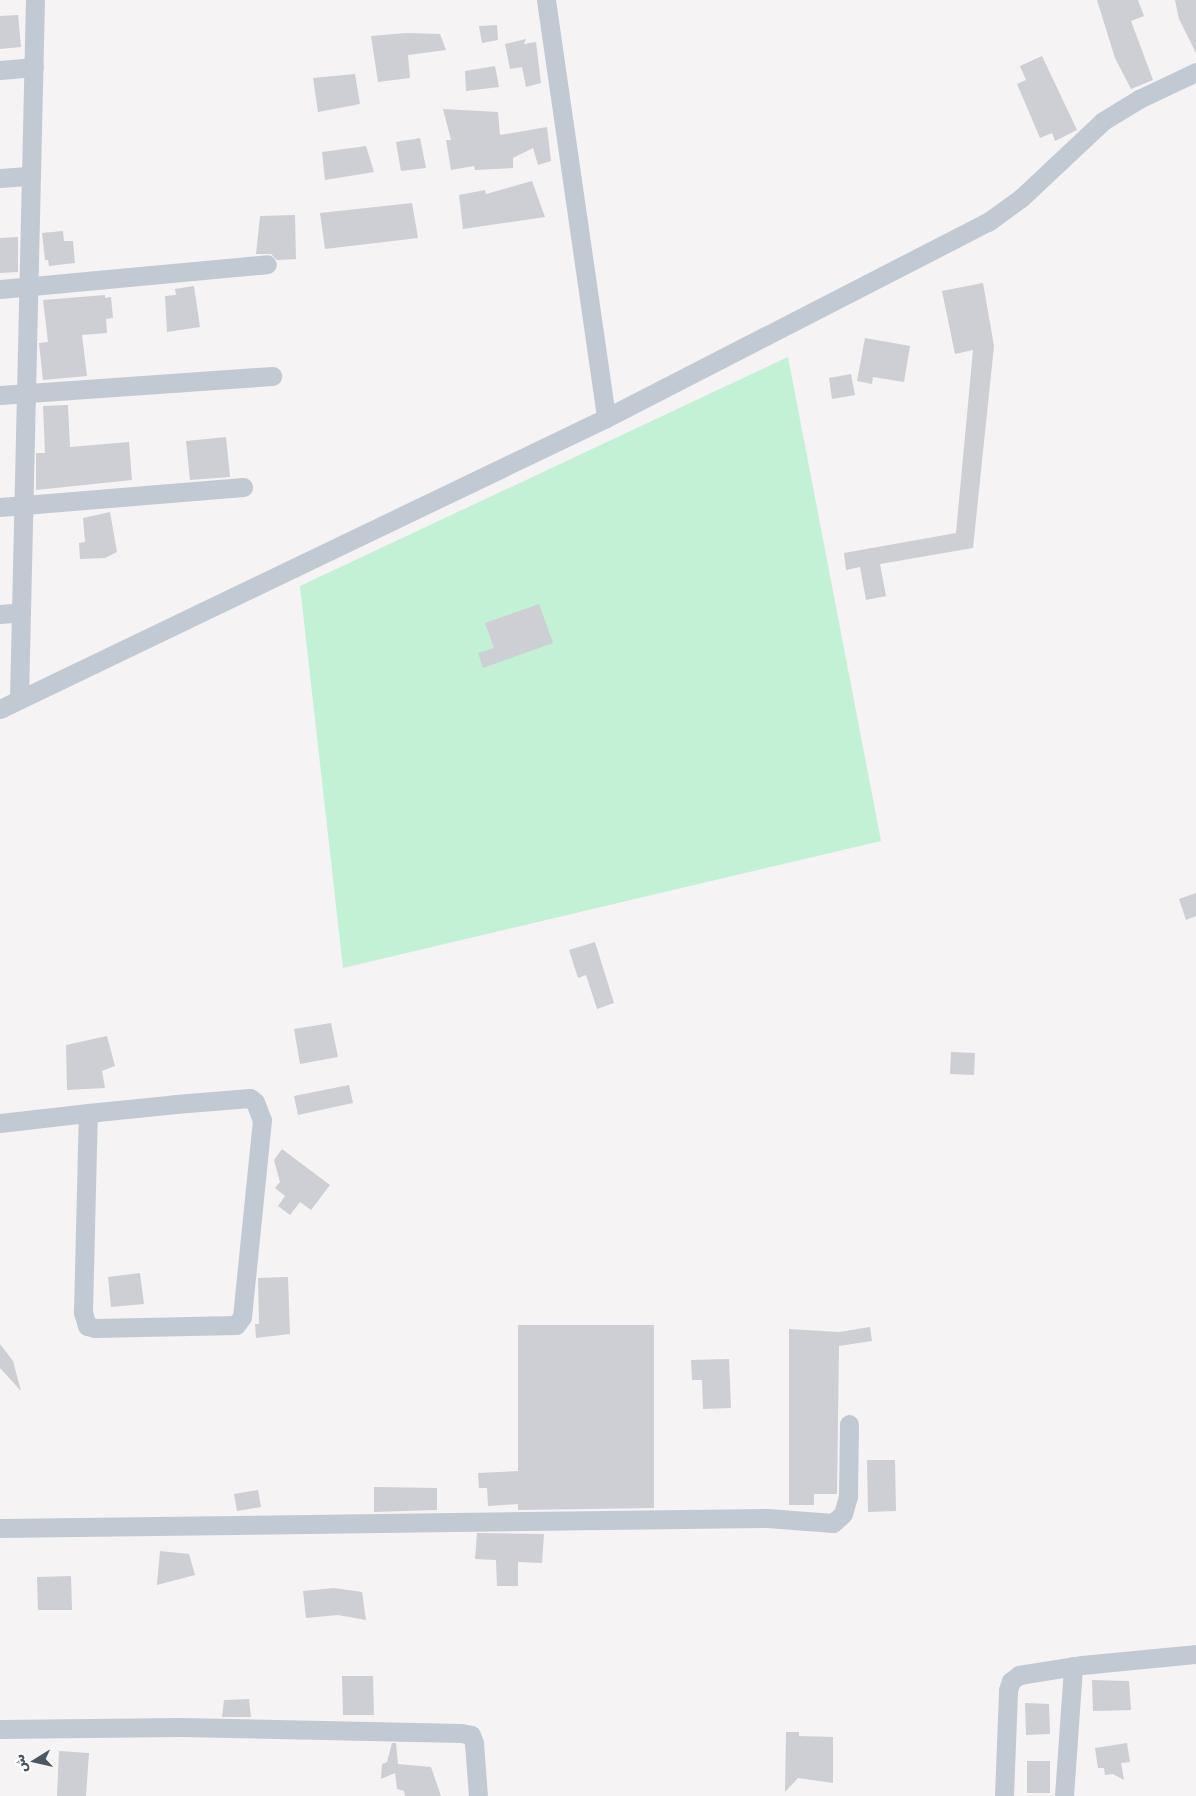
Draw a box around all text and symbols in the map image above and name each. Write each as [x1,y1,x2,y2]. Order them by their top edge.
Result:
north arrow [10,1736,60,1786]
text: ش [11,1753,30,1775]

